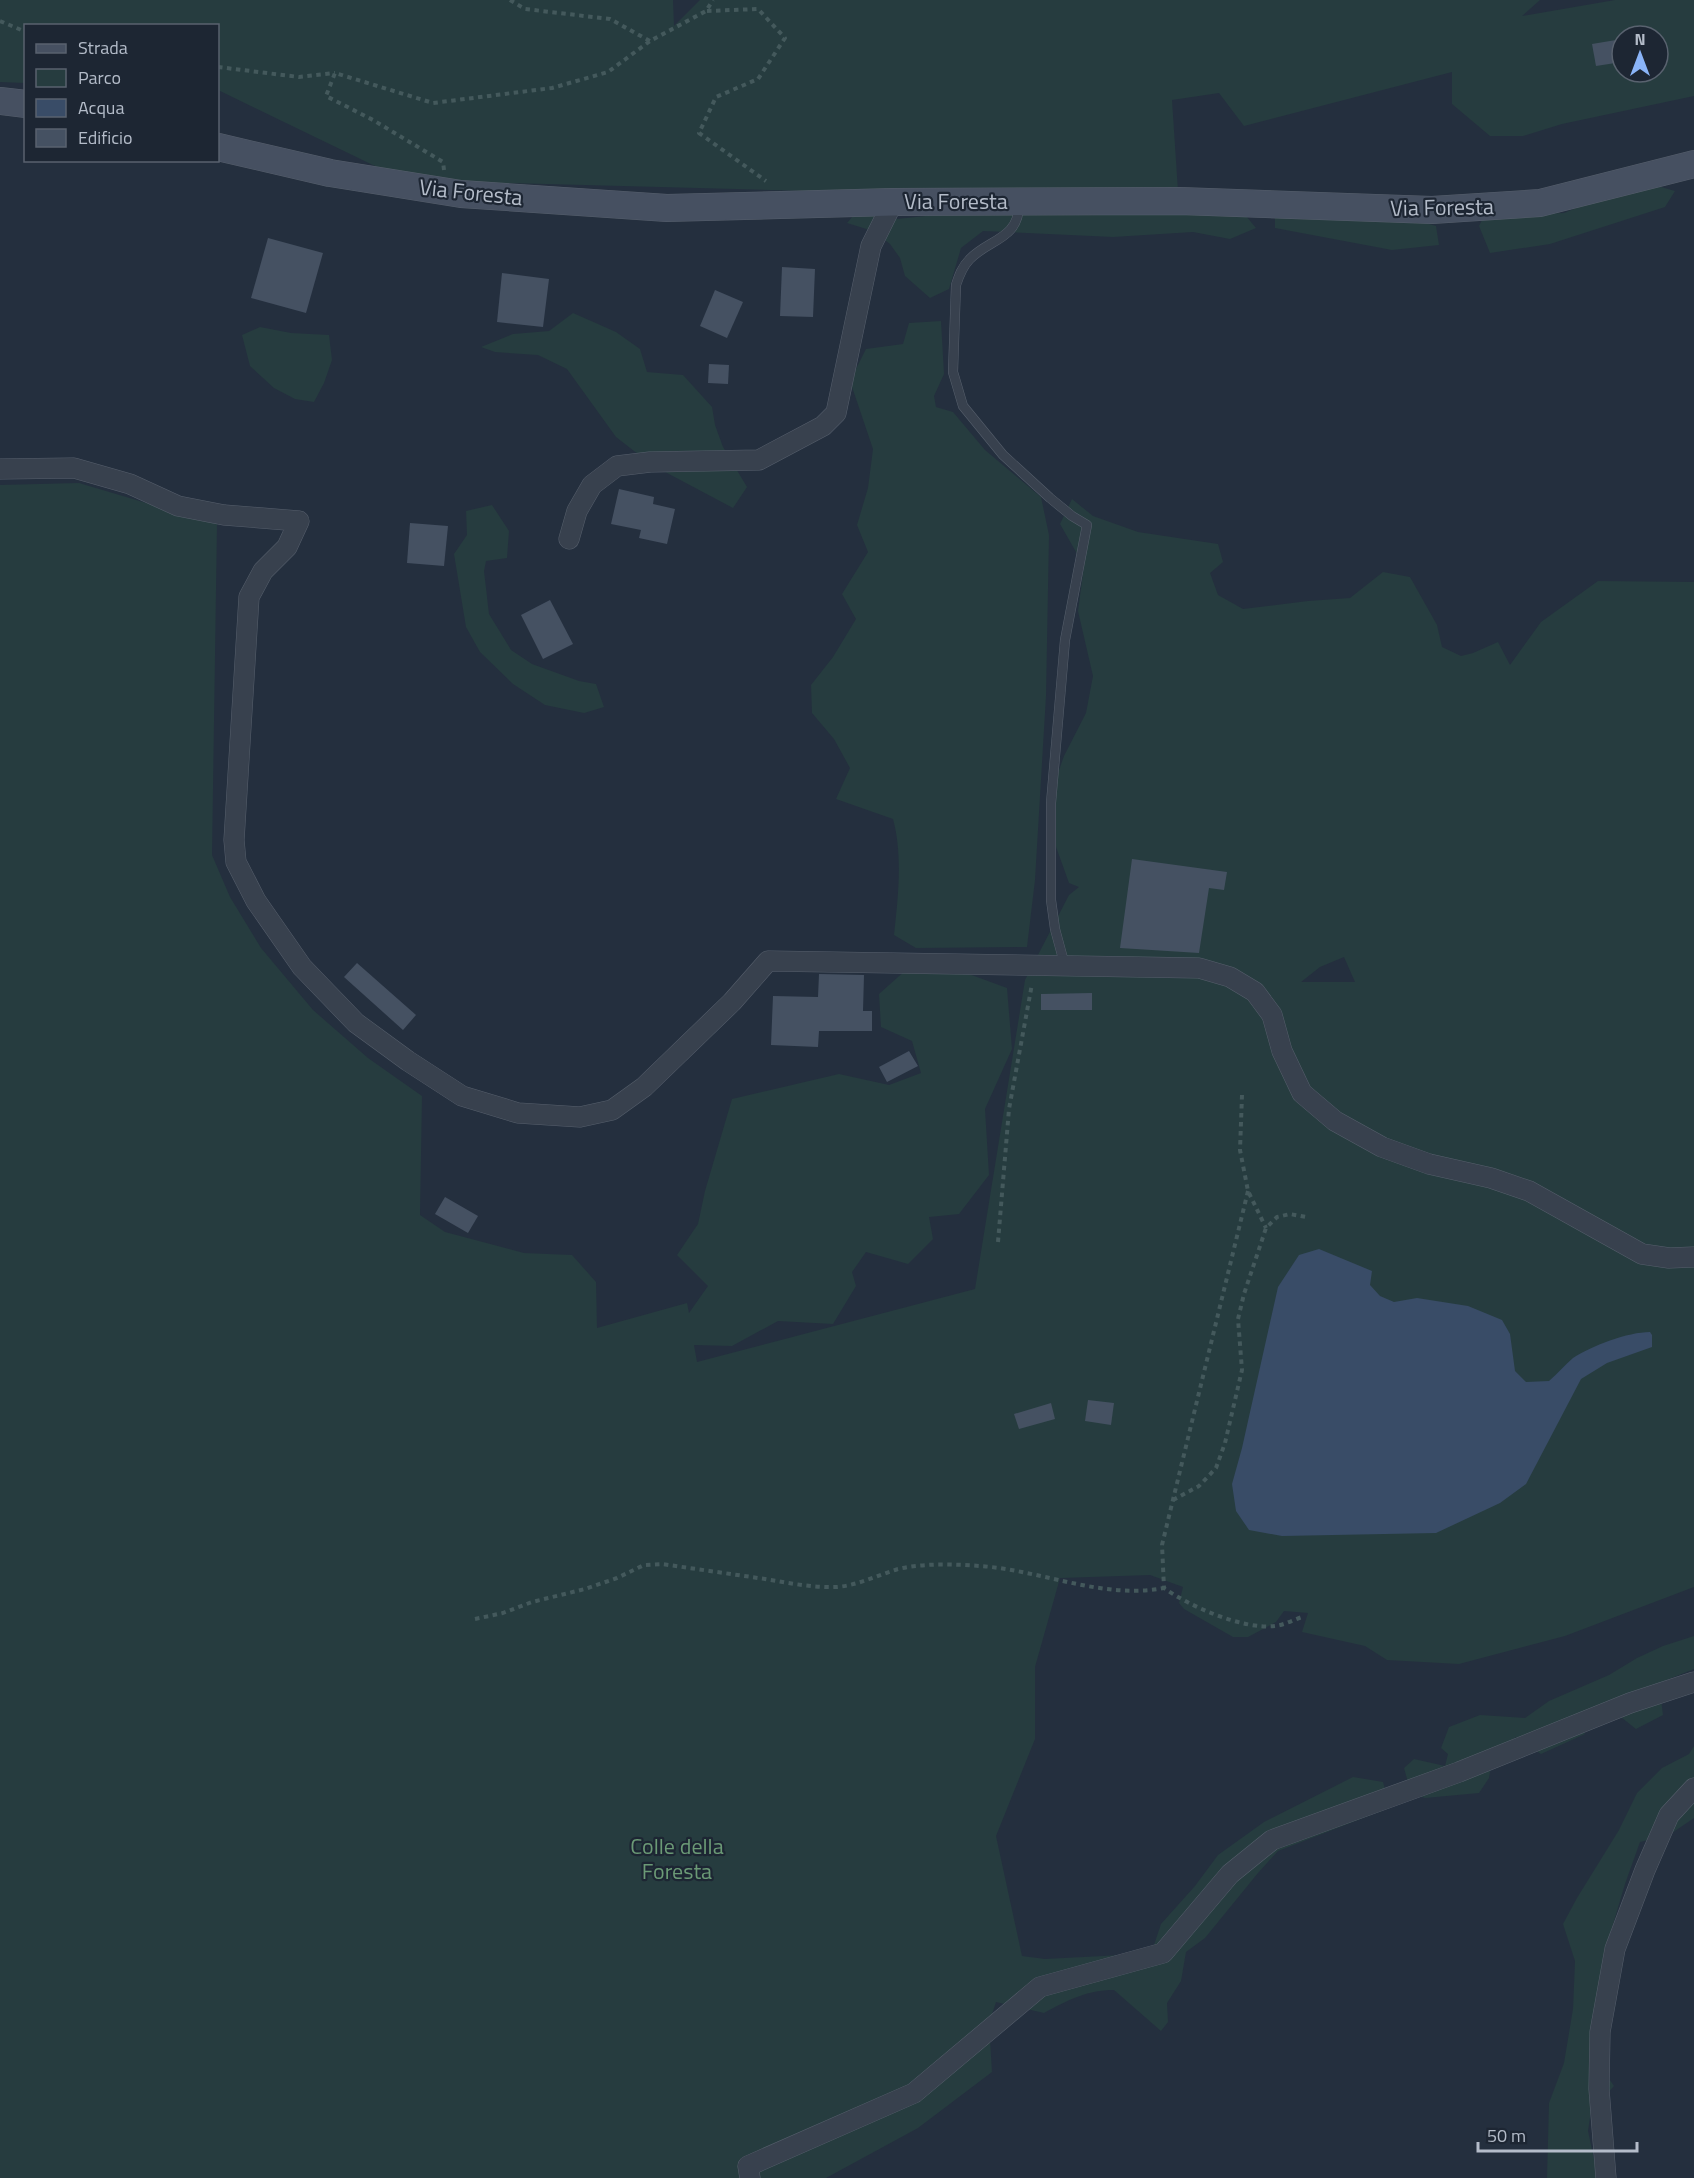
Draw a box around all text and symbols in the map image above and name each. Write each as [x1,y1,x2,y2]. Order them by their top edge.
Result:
legend [24,24,219,162]
north arrow [1610,24,1670,84]
text: N [1634,27,1646,51]
text: Strada [78,34,128,61]
text: Parco [78,64,121,91]
text: Acqua [78,94,124,121]
text: Edificio [78,124,132,151]
street label: Via Foresta [418,170,524,214]
street label: Via Foresta [904,184,1008,218]
street label: Via Foresta [1390,189,1494,225]
park label: Colle della Foresta [630,1829,724,1888]
scale bar [1478,2115,1637,2153]
text: 50 m [1487,2122,1526,2149]

